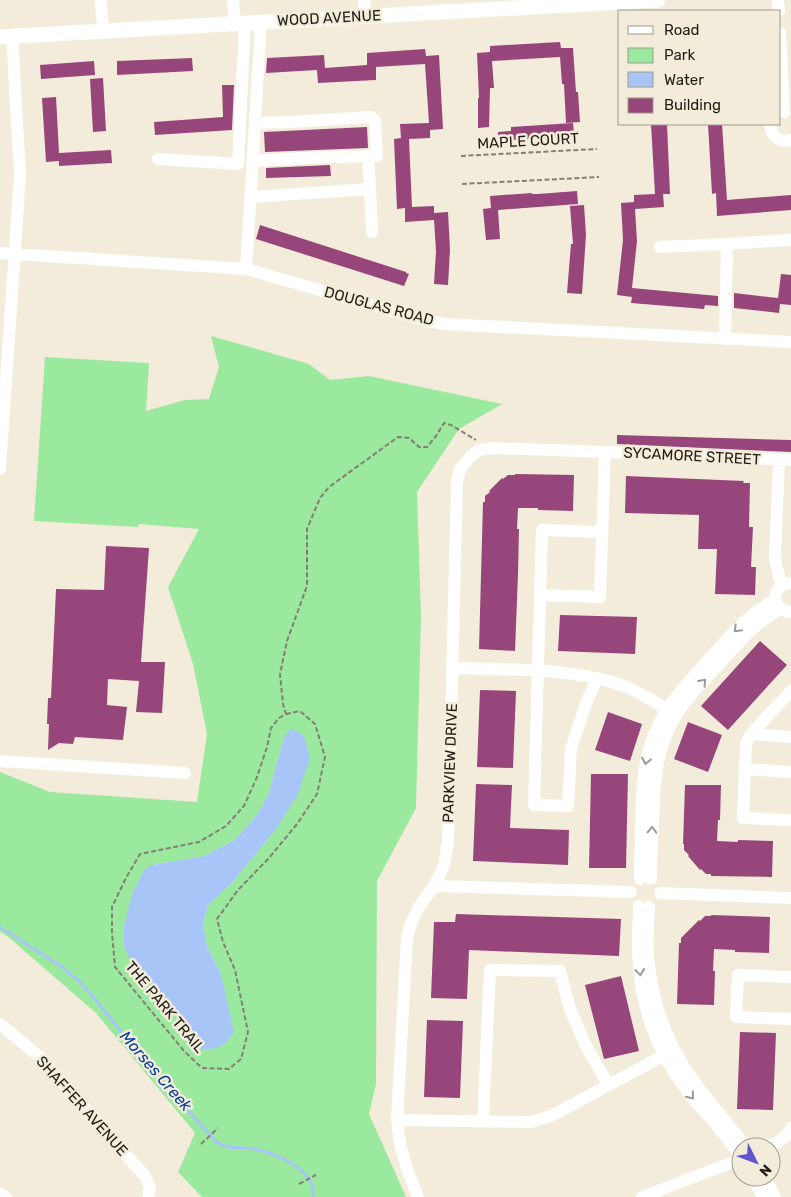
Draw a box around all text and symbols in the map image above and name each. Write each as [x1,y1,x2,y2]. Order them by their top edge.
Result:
street label: WOOD AVENUE [277,6,381,30]
legend [618,10,781,125]
text: Road [664,21,700,39]
text: Park [664,46,695,64]
text: Water [664,71,704,89]
text: Building [664,96,721,114]
street label: MAPLE COURT [477,129,580,153]
street label: DOUGLAS ROAD [322,283,436,329]
street label: SYCAMORE STREET [623,443,761,469]
one-way arrow [733,623,742,632]
one-way arrow [697,678,706,687]
street label: PARKVIEW DRIVE [439,703,461,823]
one-way arrow [641,757,652,766]
one-way arrow [647,826,658,834]
street label: THE PARK TRAIL [121,957,209,1057]
one-way arrow [634,968,645,976]
water label: Morses Creek [116,1027,196,1116]
street label: SHAFFER AVENUE [32,1052,132,1160]
one-way arrow [686,1090,695,1099]
north arrow [731,1137,781,1187]
text: N [756,1161,775,1180]

